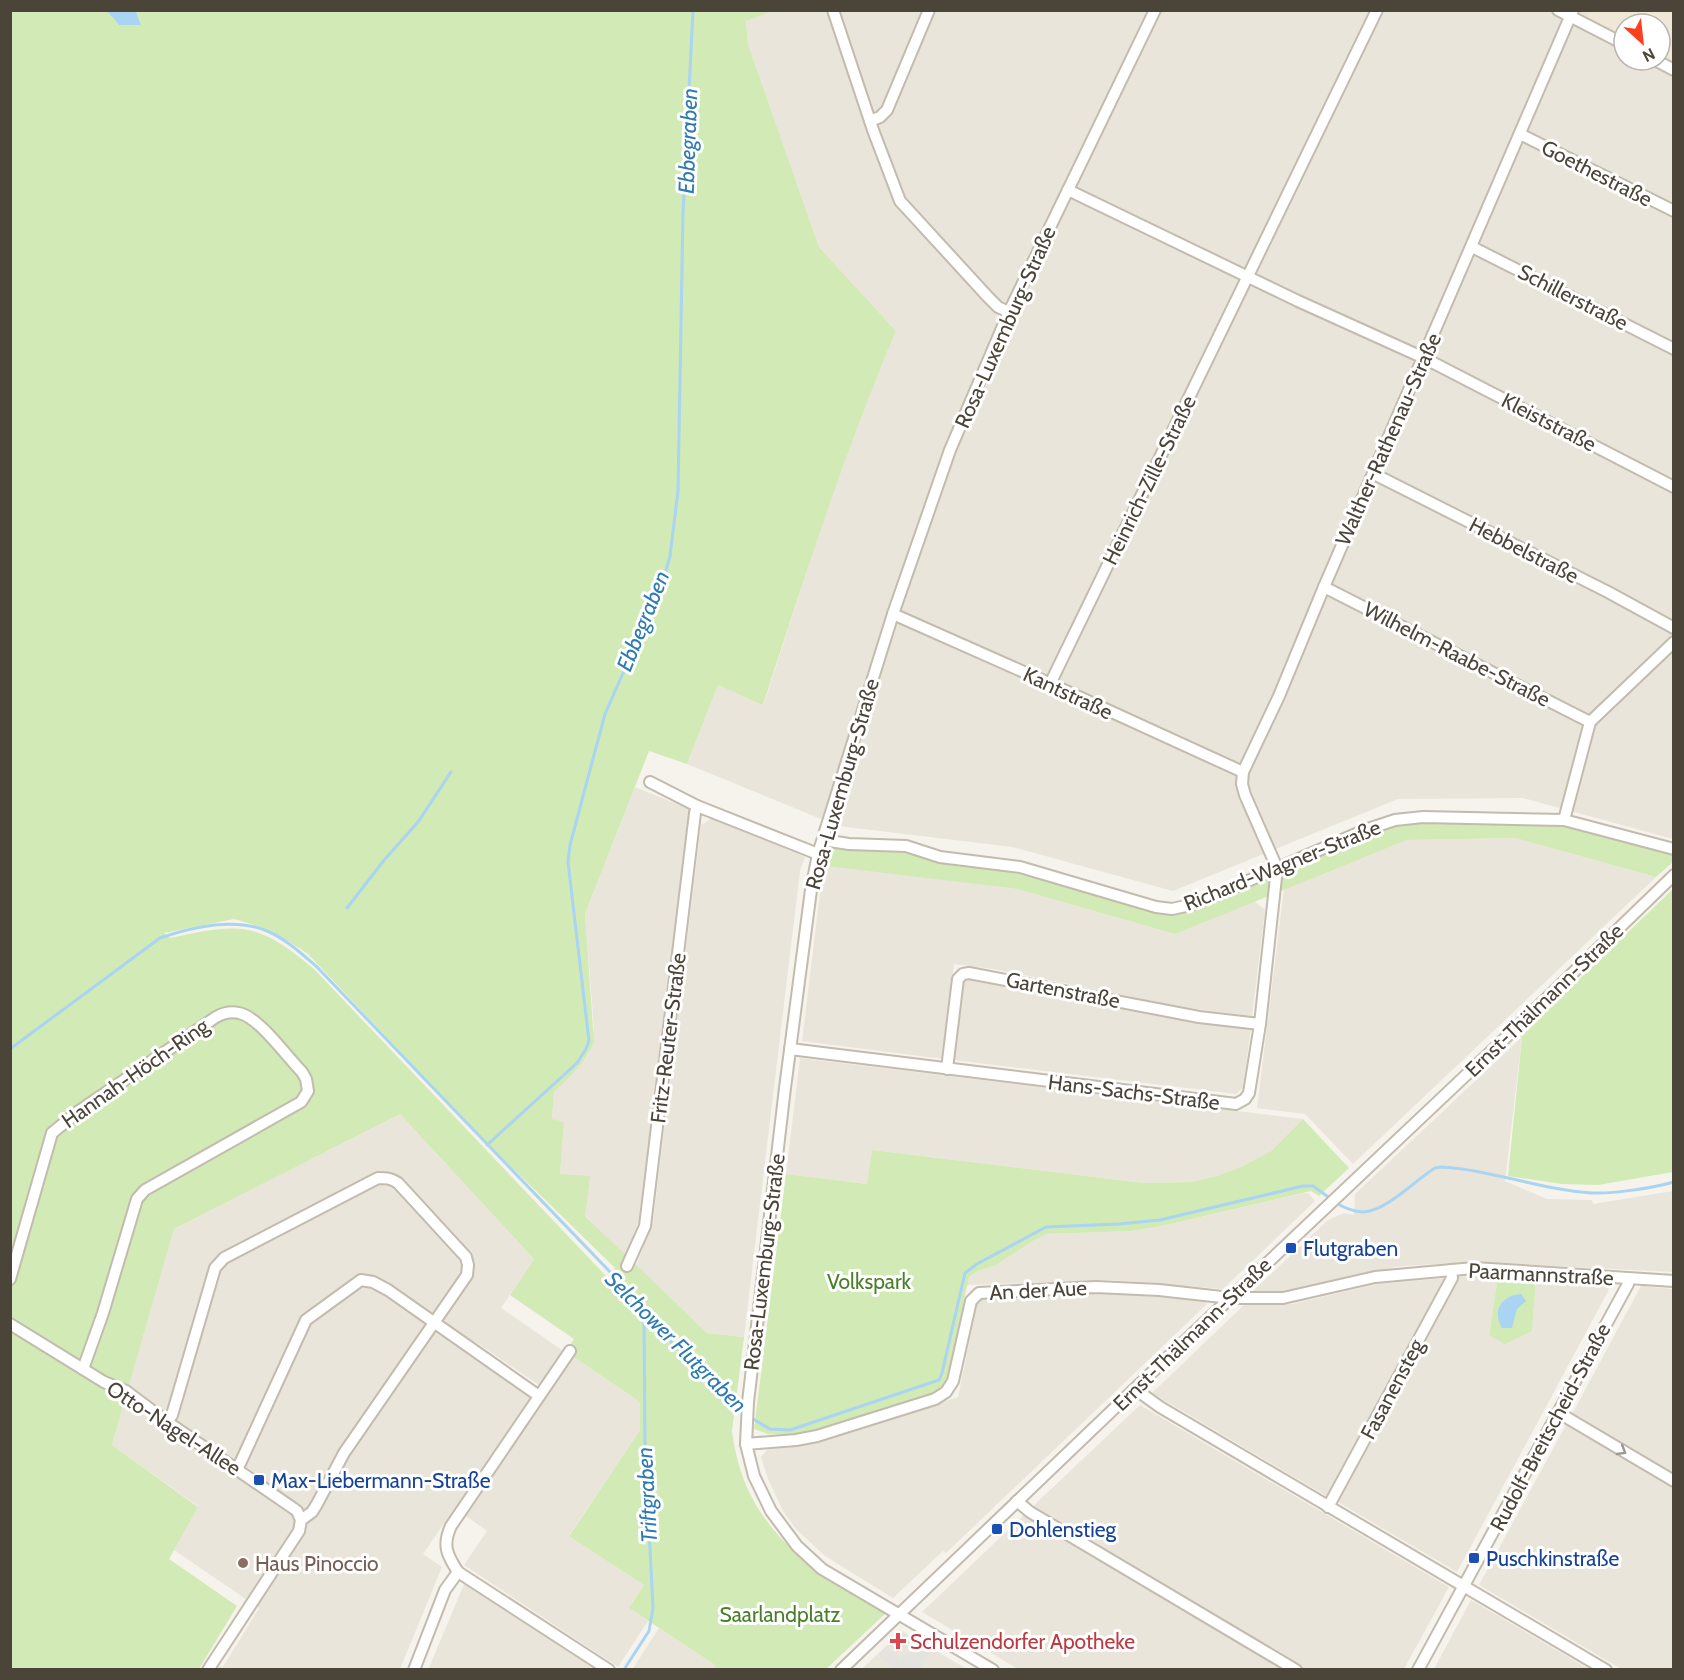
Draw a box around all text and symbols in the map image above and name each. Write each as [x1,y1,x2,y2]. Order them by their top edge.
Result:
north arrow [1612,12,1672,72]
text: N [1639,44,1658,66]
water label: Ebbegraben [673,88,703,194]
street label: Goethestraße [1538,134,1657,212]
street label: Rosa-Luxemburg-Straße [949,222,1061,432]
street label: Schillerstraße [1514,259,1632,335]
street label: Walther-Rathenau-Straße [1330,329,1446,549]
street label: Kleiststraße [1498,388,1601,457]
street label: Heinrich-Zille-Straße [1097,391,1201,569]
street label: Hebbelstraße [1465,512,1583,588]
water label: Ebbegraben [611,567,675,675]
street label: Wilhelm-Raabe-Straße [1360,596,1555,712]
street label: Kantstraße [1019,661,1117,725]
street label: Rosa-Luxemburg-Straße [800,675,884,892]
street label: Richard-Wagner-Straße [1180,814,1384,916]
street label: Ernst-Thälmann-Straße [1460,918,1628,1082]
street label: Fritz-Reuter-Straße [645,951,691,1125]
street label: Gartenstraße [1004,967,1122,1013]
street label: Hannah-Höch-Ring [57,1013,214,1133]
street label: Hans-Sachs-Straße [1047,1069,1221,1115]
street label: Rosa-Luxemburg-Straße [738,1152,790,1372]
place label: Flutgraben [1303,1236,1398,1261]
marker: Flutgraben [1284,1241,1298,1255]
street label: Ernst-Thälmann-Straße [1108,1252,1276,1416]
street label: Paarmannstraße [1468,1258,1615,1290]
water label: Selchower Flutgraben [600,1266,752,1418]
park label: Volkspark [827,1269,912,1294]
street label: An der Aue [989,1275,1088,1305]
street label: Rudolf-Breitscheid-Straße [1485,1319,1615,1535]
street label: Fasanensteg [1355,1334,1429,1443]
street label: Otto-Nagel-Allee [102,1375,246,1481]
one-way arrow [1616,1444,1626,1456]
water label: Triftgraben [631,1446,663,1544]
place label: Max-Liebermann-Straße [271,1468,491,1493]
marker: Max-Liebermann-Straße [252,1473,266,1487]
place label: Dohlenstieg [1009,1517,1116,1542]
marker: Dohlenstieg [990,1522,1004,1536]
place label: Puschkinstraße [1486,1546,1619,1571]
place label: Haus Pinoccio [255,1551,379,1576]
marker: Puschkinstraße [1467,1551,1481,1565]
marker: Haus Pinoccio [236,1556,250,1570]
park label: Saarlandplatz [720,1602,841,1627]
place label: Schulzendorfer Apotheke [910,1629,1135,1654]
marker: Schulzendorfer Apotheke [891,1634,905,1648]

